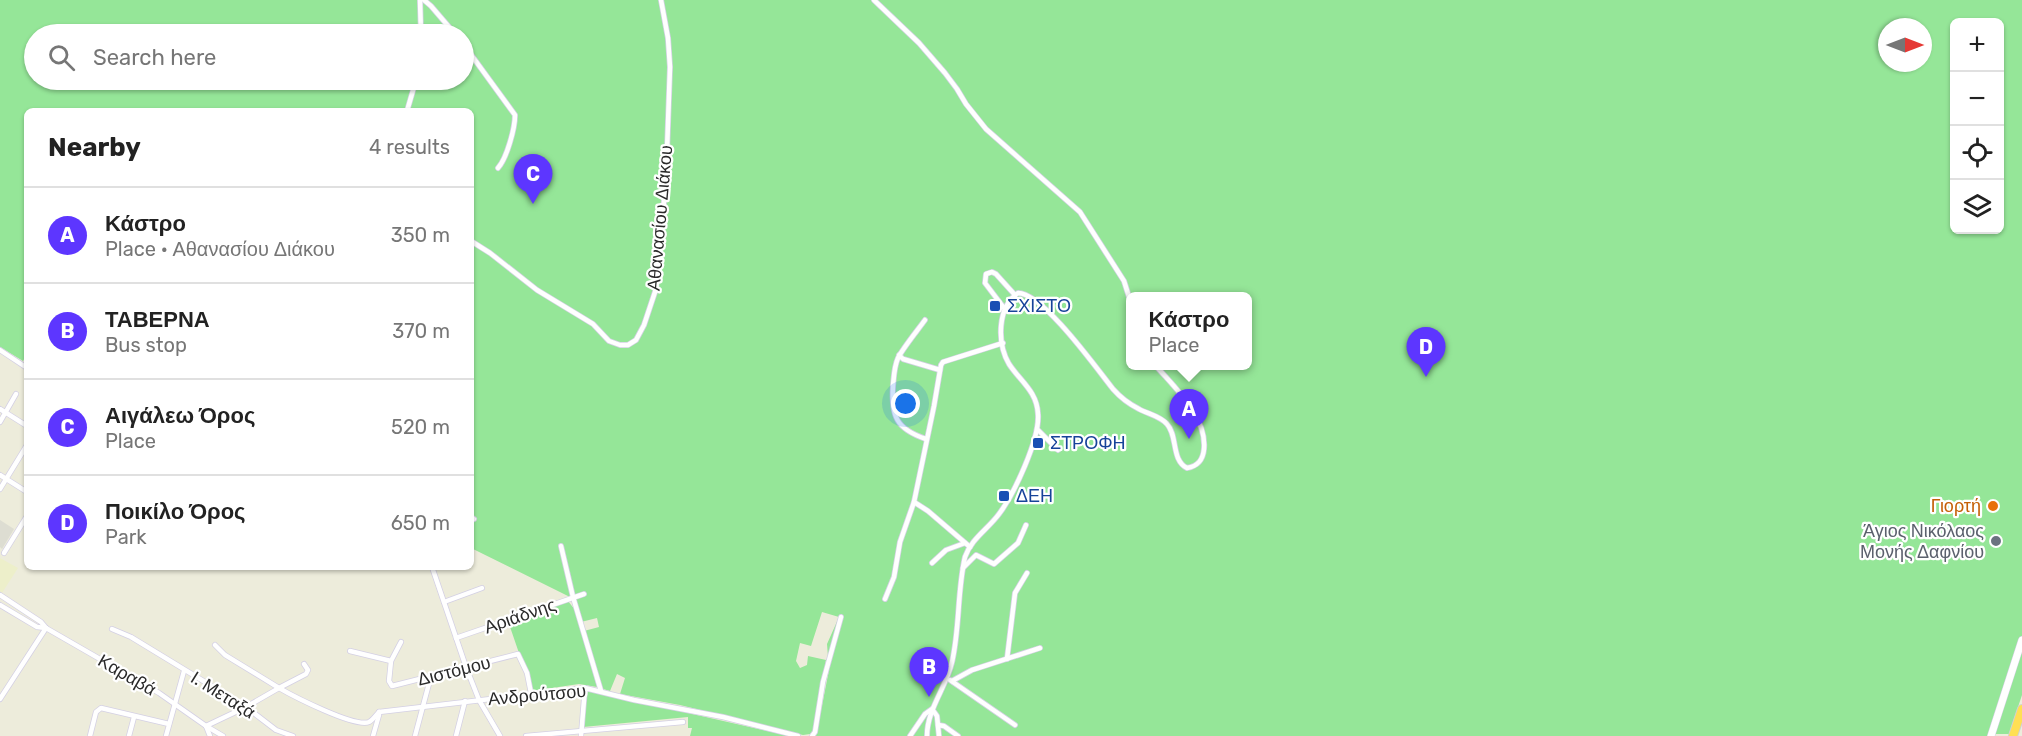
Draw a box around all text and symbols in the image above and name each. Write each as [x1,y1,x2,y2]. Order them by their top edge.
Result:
north arrow [1878,18,1932,72]
map controls [1950,18,2004,234]
button: + [1950,18,2004,72]
search box [24,24,474,90]
icon: search [45,41,78,74]
text: Search here [93,44,216,71]
button: − [1950,72,2004,126]
button: locate [1950,126,2004,180]
text: Nearby [48,132,141,163]
text: 4 results [369,135,450,159]
street label: Αθανασίου Διάκου [643,144,677,292]
pin: C [514,154,552,204]
button: layers [1950,180,2004,234]
text: Κάστρο [105,210,186,237]
text: A [60,223,75,247]
text: 350 m [391,223,450,247]
text: Place · Αθανασίου Διάκου [105,237,335,261]
popup [1126,292,1252,370]
place label: ΣΧΙΣΤΟ [1007,295,1071,317]
marker: ΣΧΙΣΤΟ [988,299,1002,313]
text: ΤΑΒΕΡΝΑ [105,306,210,333]
text: Κάστρο [1149,306,1229,333]
text: B [60,319,75,343]
text: 370 m [392,319,450,343]
pin: D [1406,328,1446,377]
text: Bus stop [105,333,187,357]
text: Place [1149,333,1200,357]
your location [891,389,920,418]
pin: A [1170,390,1208,439]
text: Αιγάλεω Όρος [105,402,255,429]
text: C [60,415,75,439]
text: 520 m [391,415,450,439]
text: Place [105,429,156,453]
place label: ΣΤΡΟΦΗ [1050,432,1126,454]
marker: ΣΤΡΟΦΗ [1031,436,1045,450]
place label: ΔΕΗ [1016,485,1053,507]
marker: ΔΕΗ [997,489,1011,503]
place label: Γιορτή [1931,495,1981,517]
text: Ποικίλο Όρος [105,498,246,525]
marker: Γιορτή [1986,499,2000,513]
text: D [60,511,75,535]
text: 650 m [391,511,450,535]
place label: Άγιος Νικόλαος Μονής Δαφνίου [1860,520,1984,563]
text: Park [105,525,147,549]
marker: Άγιος Νικόλαος Μονής Δαφνίου [1989,534,2003,548]
street label: Αριάδνης [481,593,559,639]
pin: B [910,648,948,697]
street label: Καραβά [94,650,160,700]
street label: Διστόμου [415,651,493,691]
street label: Ι. Μεταξά [187,667,259,723]
street label: Ανδρούτσου [487,680,587,710]

